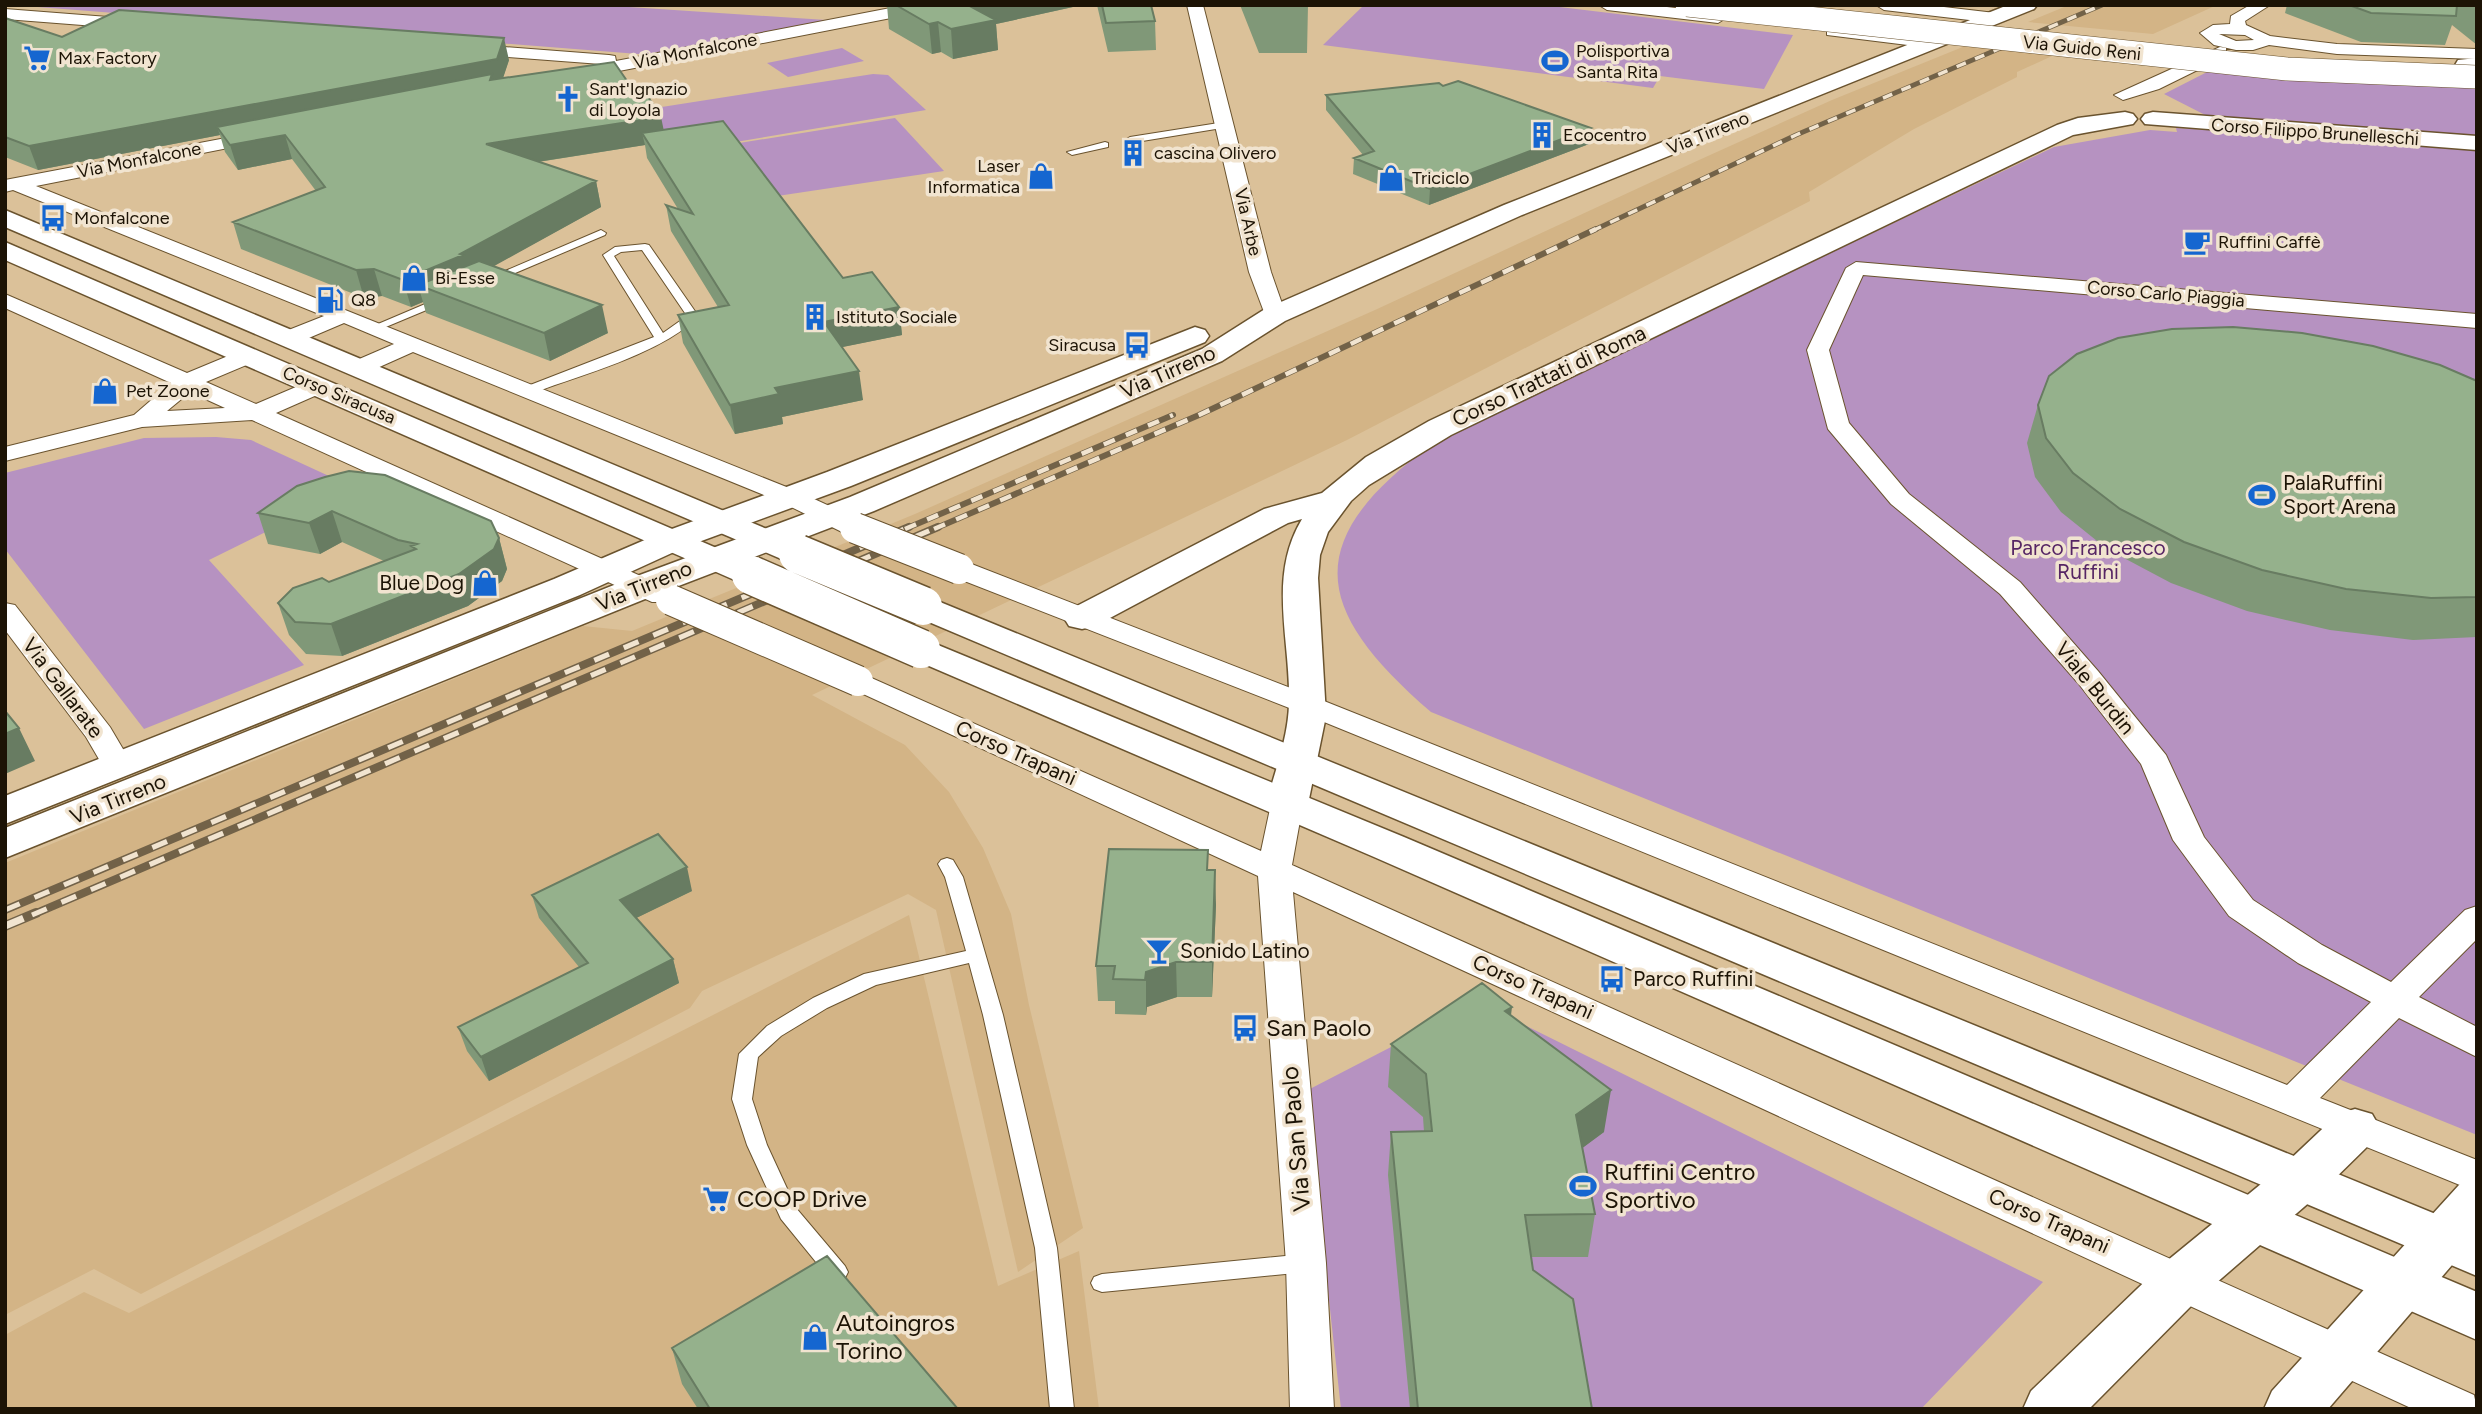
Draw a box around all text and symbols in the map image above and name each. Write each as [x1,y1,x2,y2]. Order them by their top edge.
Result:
street label: Via Monfalcone [631,28,759,74]
street label: Via Guido Reni [2022,31,2142,65]
place label: Polisportiva Santa Rita [1576,40,1670,83]
supermarket icon: Max Factory [22,43,52,73]
sports icon: Polisportiva Santa Rita [1540,46,1570,76]
place label: Max Factory [58,47,157,69]
place label: Sant'Ignazio di Loyola [589,78,688,121]
church icon: Sant'Ignazio di Loyola [553,84,583,114]
street label: Via Tirreno [1664,107,1752,159]
street label: Corso Filippo Brunelleschi [2210,114,2420,150]
building icon: Ecocentro [1527,120,1557,150]
place label: Ecocentro [1563,124,1647,146]
street label: Via Monfalcone [75,137,203,183]
building icon: cascina Olivero [1118,138,1148,168]
place label: cascina Olivero [1154,142,1277,164]
place label: Laser Informatica [928,155,1020,198]
shop icon: Laser Informatica [1026,161,1056,191]
shop icon: Triciclo [1376,163,1406,193]
place label: Triciclo [1412,167,1469,189]
street label: Via Arbe [1230,186,1267,258]
bus stop icon: Monfalcone [38,203,68,233]
place label: Monfalcone [74,207,170,229]
cafe icon: Ruffini Caffè [2182,227,2212,257]
place label: Ruffini Caffè [2218,231,2321,253]
shop icon: Bi-Esse [399,263,429,293]
place label: Bi-Esse [435,267,495,289]
street label: Corso Carlo Piaggia [2086,276,2246,312]
fuel station icon: Q8 [315,285,345,315]
place label: Q8 [351,289,376,311]
building icon: Istituto Sociale [800,302,830,332]
place label: Istituto Sociale [836,306,957,328]
street label: Corso Trattati di Roma [1448,320,1650,431]
bus stop icon: Siracusa [1122,330,1152,360]
place label: Siracusa [1048,334,1116,356]
street label: Via Tirreno [1116,340,1219,404]
street label: Corso Siracusa [279,361,399,429]
shop icon: Pet Zoone [90,376,120,406]
place label: Pet Zoone [126,380,210,402]
place label: PalaRuffini Sport Arena [2283,470,2396,519]
sports icon: PalaRuffini Sport Arena [2247,480,2277,510]
park label: Parco Francesco Ruffini [2010,535,2166,584]
street label: Via Tirreno [592,555,695,616]
shop icon: Blue Dog [470,568,500,598]
place label: Blue Dog [379,570,464,595]
street label: Via Gallarate [18,633,109,743]
street label: Viale Burdin [2050,636,2140,739]
street label: Corso Trapani [952,715,1081,790]
street label: Via Tirreno [66,768,169,829]
bar icon: Sonido Latino [1144,936,1174,966]
place label: Sonido Latino [1180,938,1310,963]
street label: Corso Trapani [1469,949,1598,1024]
bus stop icon: Parco Ruffini [1597,964,1627,994]
place label: Parco Ruffini [1633,966,1753,991]
bus stop icon: San Paolo [1230,1013,1260,1043]
place label: San Paolo [1266,1013,1371,1042]
street label: Via San Paolo [1275,1065,1316,1213]
place label: Ruffini Centro Sportivo [1604,1157,1756,1214]
sports icon: Ruffini Centro Sportivo [1568,1171,1598,1201]
street label: Corso Trapani [1985,1183,2114,1258]
supermarket icon: COOP Drive [701,1184,731,1214]
place label: COOP Drive [737,1184,867,1213]
place label: Autoingros Torino [836,1308,955,1365]
shop icon: Autoingros Torino [800,1322,830,1352]

